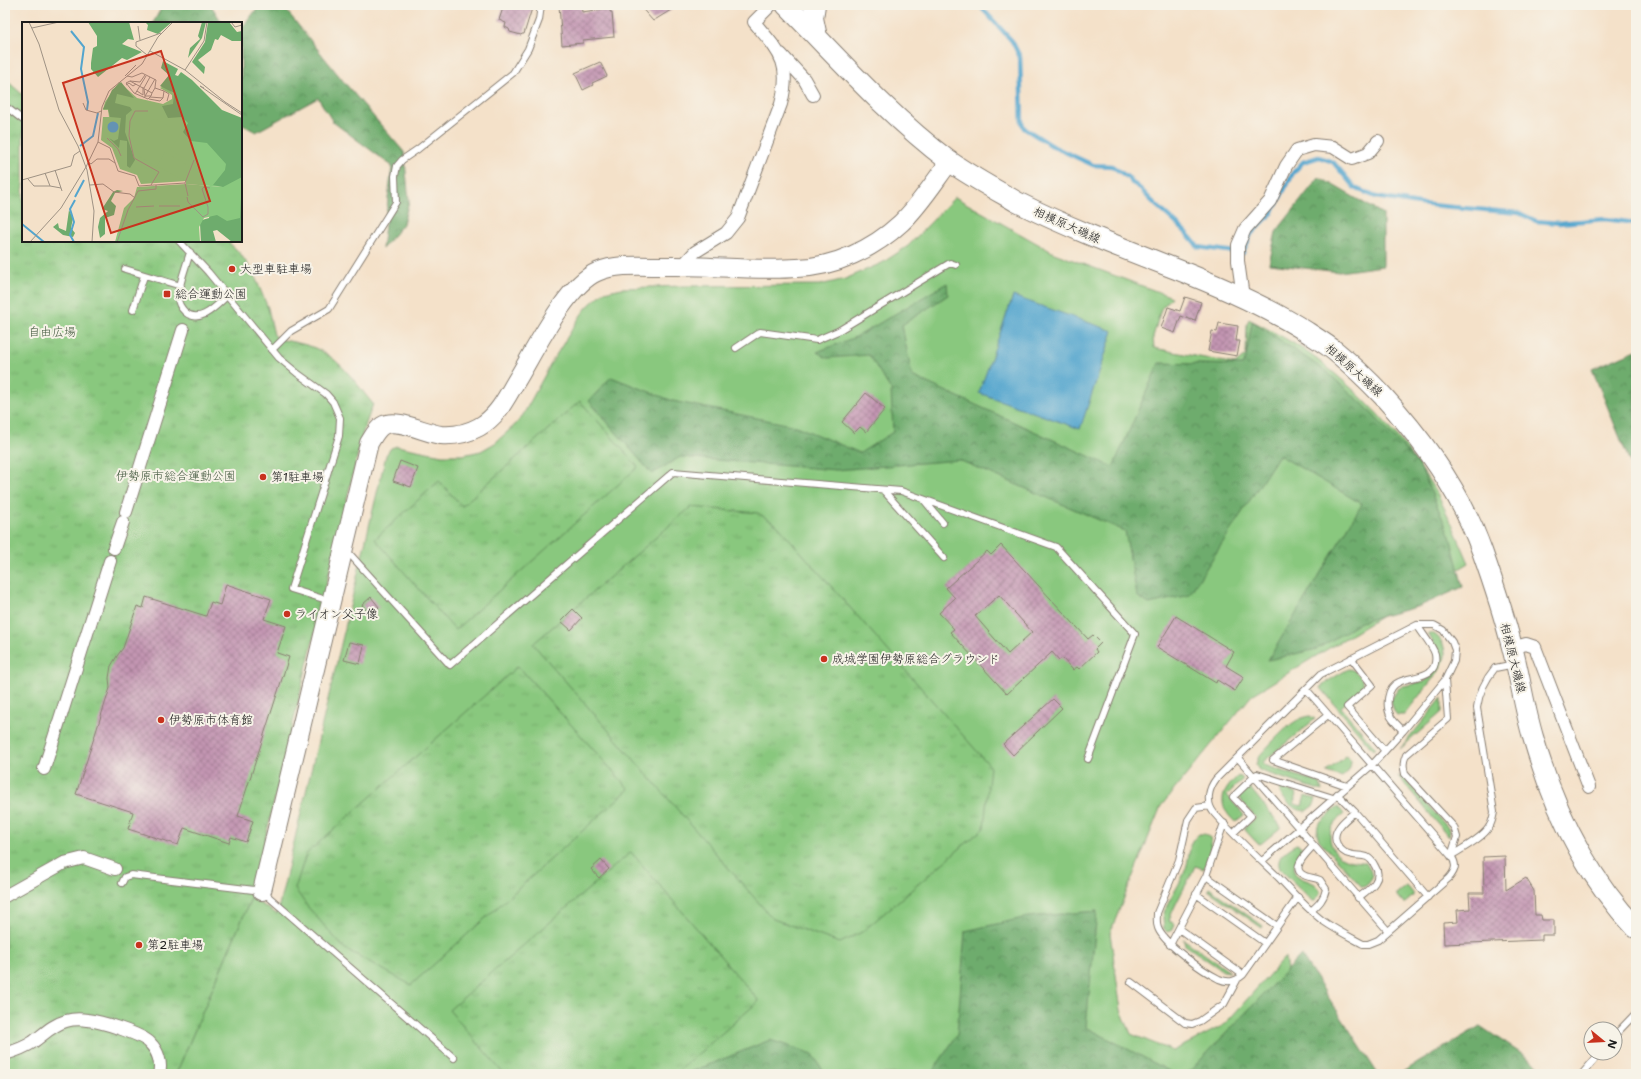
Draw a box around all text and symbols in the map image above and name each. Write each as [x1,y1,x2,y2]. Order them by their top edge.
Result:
inset map [22,22,242,242]
street label: 相模原大磯線 [1031,203,1103,247]
place label: 大型車駐車場 [240,261,312,277]
marker: 大型車駐車場 [227,264,237,274]
place label: 総合運動公園 [175,286,247,302]
marker: 総合運動公園 [162,289,172,299]
park label: 自由広場 [28,324,76,340]
street label: 相模原大磯線 [1322,340,1386,400]
park label: 伊勢原市総合運動公園 [116,468,236,484]
place label: 第1駐車場 [271,469,324,485]
marker: 第1駐車場 [258,472,268,482]
place label: ライオン父子像 [295,606,378,622]
marker: ライオン父子像 [282,609,292,619]
street label: 相模原大磯線 [1497,621,1529,695]
place label: 成城学園伊勢原総合グラウンド [832,651,1000,667]
marker: 成城学園伊勢原総合グラウンド [819,654,829,664]
place label: 伊勢原市体育館 [169,712,253,728]
marker: 伊勢原市体育館 [156,715,166,725]
place label: 第2駐車場 [147,937,203,953]
marker: 第2駐車場 [134,940,144,950]
north arrow [1583,1021,1623,1061]
text: N [1603,1037,1621,1051]

